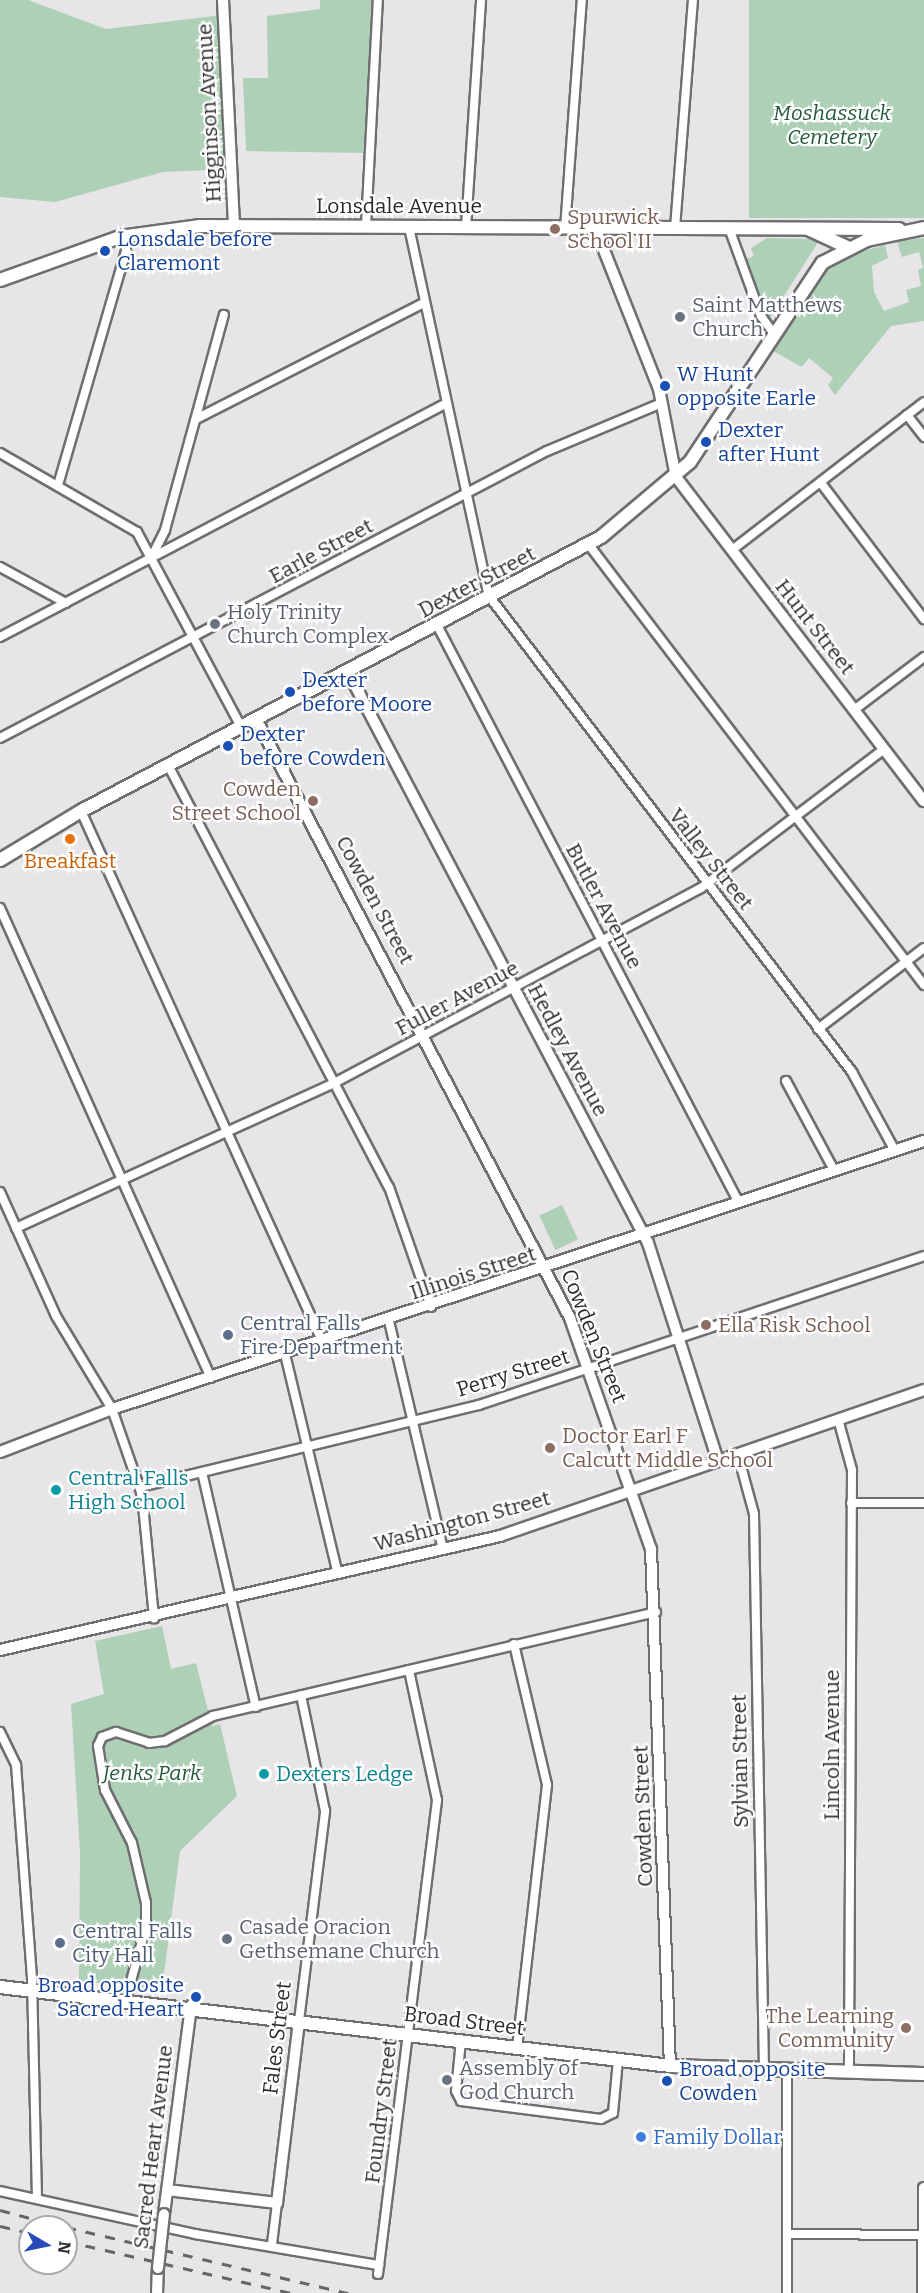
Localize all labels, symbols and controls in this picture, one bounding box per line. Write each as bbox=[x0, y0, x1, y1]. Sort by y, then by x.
street label: Higginson Avenue bbox=[192, 23, 226, 203]
park label: Moshassuck Cemetery bbox=[773, 100, 891, 150]
street label: Lonsdale Avenue bbox=[316, 193, 482, 219]
place label: Spurwick School II bbox=[567, 204, 659, 254]
marker: Spurwick School II bbox=[548, 222, 562, 236]
place label: Lonsdale before Claremont bbox=[117, 226, 272, 276]
marker: Lonsdale before Claremont bbox=[98, 244, 112, 258]
place label: Saint Matthews Church bbox=[692, 292, 842, 342]
marker: Saint Matthews Church bbox=[673, 310, 687, 324]
place label: W Hunt opposite Earle bbox=[677, 361, 816, 411]
marker: W Hunt opposite Earle bbox=[658, 379, 672, 393]
place label: Dexter after Hunt bbox=[718, 417, 820, 467]
marker: Dexter after Hunt bbox=[699, 435, 713, 449]
street label: Earle Street bbox=[265, 513, 377, 589]
street label: Dexter Street bbox=[414, 541, 540, 623]
street label: Hunt Street bbox=[770, 574, 860, 680]
place label: Holy Trinity Church Complex bbox=[227, 599, 389, 649]
marker: Holy Trinity Church Complex bbox=[208, 617, 222, 631]
place label: Dexter before Moore bbox=[302, 667, 432, 717]
marker: Dexter before Moore bbox=[283, 685, 297, 699]
place label: Dexter before Cowden bbox=[240, 721, 386, 771]
marker: Dexter before Cowden bbox=[221, 739, 235, 753]
place label: Cowden Street School bbox=[172, 776, 301, 826]
marker: Cowden Street School bbox=[306, 794, 320, 808]
street label: Valley Street bbox=[664, 803, 758, 915]
street label: Cowden Street bbox=[331, 831, 419, 969]
marker: Breakfast bbox=[63, 832, 77, 846]
street label: Butler Avenue bbox=[560, 839, 648, 973]
place label: Breakfast bbox=[24, 848, 116, 874]
street label: Fuller Avenue bbox=[391, 955, 523, 1041]
street label: Hedley Avenue bbox=[522, 979, 614, 1121]
street label: Illinois Street bbox=[407, 1241, 539, 1305]
street label: Cowden Street bbox=[556, 1266, 632, 1406]
place label: Central Falls Fire Department bbox=[240, 1310, 402, 1360]
place label: Ella Risk School bbox=[718, 1312, 870, 1338]
marker: Ella Risk School bbox=[699, 1318, 713, 1332]
marker: Central Falls Fire Department bbox=[221, 1328, 235, 1342]
street label: Perry Street bbox=[453, 1344, 573, 1402]
place label: Doctor Earl F Calcutt Middle School bbox=[562, 1423, 773, 1473]
marker: Doctor Earl F Calcutt Middle School bbox=[543, 1441, 557, 1455]
place label: Central Falls High School bbox=[68, 1465, 189, 1515]
marker: Central Falls High School bbox=[49, 1483, 63, 1497]
street label: Washington Street bbox=[371, 1485, 553, 1557]
street label: Lincoln Avenue bbox=[819, 1670, 845, 1820]
street label: Sylvian Street bbox=[726, 1694, 754, 1828]
street label: Cowden Street bbox=[628, 1745, 658, 1887]
park label: Jenks Park bbox=[103, 1760, 201, 1786]
place label: Dexters Ledge bbox=[276, 1761, 413, 1787]
marker: Dexters Ledge bbox=[257, 1767, 271, 1781]
place label: Casade Oracion Gethsemane Church bbox=[239, 1914, 440, 1964]
place label: Central Falls City Hall bbox=[72, 1918, 193, 1968]
marker: Casade Oracion Gethsemane Church bbox=[220, 1932, 234, 1946]
marker: Central Falls City Hall bbox=[53, 1936, 67, 1950]
place label: Broad opposite Sacred Heart bbox=[38, 1972, 184, 2022]
street label: Fales Street bbox=[258, 1980, 296, 2096]
marker: Broad opposite Sacred Heart bbox=[189, 1990, 203, 2004]
street label: Broad Street bbox=[402, 2001, 526, 2041]
place label: The Learning Community bbox=[765, 2003, 894, 2053]
marker: The Learning Community bbox=[899, 2021, 913, 2035]
street label: Foundry Street bbox=[360, 2037, 402, 2185]
street label: Sacred Heart Avenue bbox=[128, 2044, 178, 2250]
place label: Assembly of God Church bbox=[459, 2055, 578, 2105]
place label: Broad opposite Cowden bbox=[679, 2056, 825, 2106]
marker: Assembly of God Church bbox=[440, 2073, 454, 2087]
marker: Broad opposite Cowden bbox=[660, 2074, 674, 2088]
place label: Family Dollar bbox=[653, 2124, 783, 2150]
marker: Family Dollar bbox=[634, 2130, 648, 2144]
north arrow bbox=[18, 2215, 78, 2275]
text: N bbox=[54, 2240, 75, 2255]

